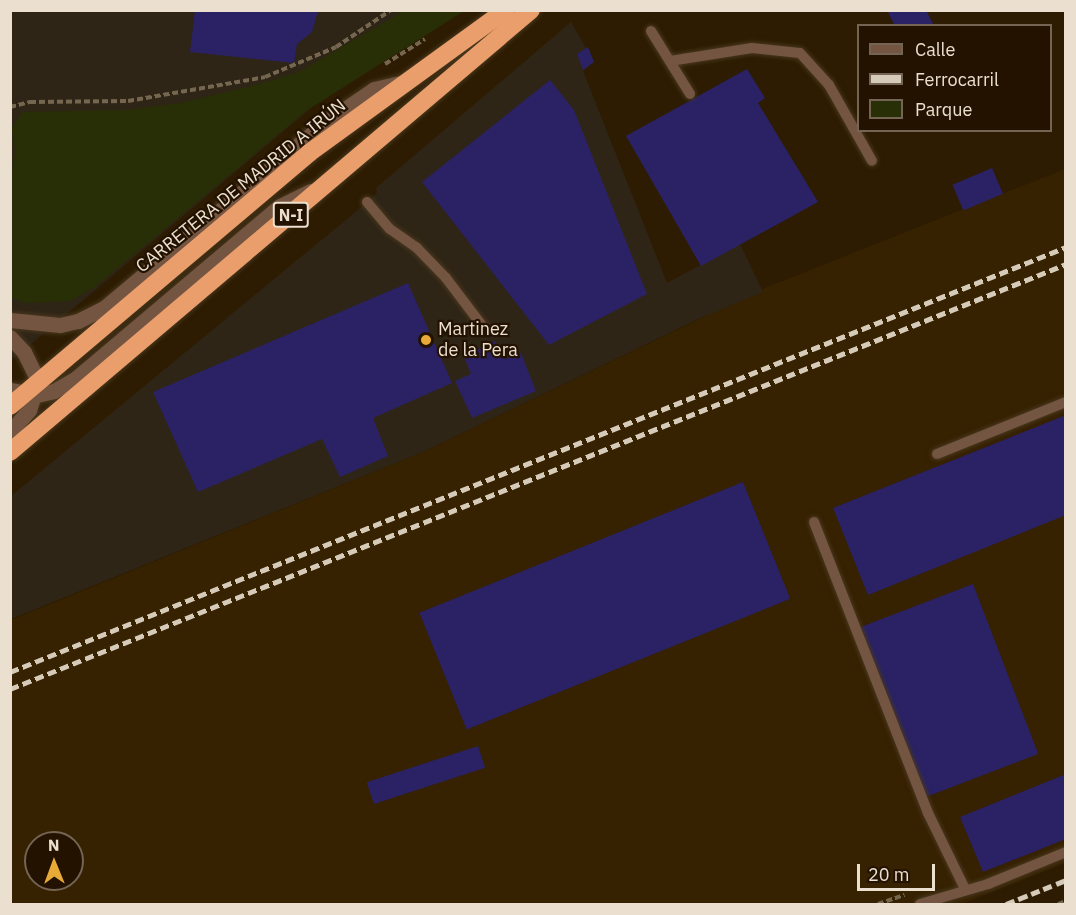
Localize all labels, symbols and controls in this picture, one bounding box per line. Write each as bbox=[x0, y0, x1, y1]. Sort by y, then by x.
legend bbox=[857, 24, 1052, 132]
text: Calle bbox=[915, 38, 955, 61]
text: Ferrocarril bbox=[915, 68, 999, 91]
street label: CARRETERA DE MADRID A IRÚN bbox=[132, 95, 350, 277]
text: Parque bbox=[915, 98, 972, 121]
road number: N-I bbox=[272, 202, 310, 228]
place label: Martinez de la Pera bbox=[438, 319, 518, 362]
marker: Martinez de la Pera bbox=[419, 333, 433, 347]
north arrow bbox=[24, 831, 84, 891]
text: N bbox=[48, 835, 60, 855]
scale bar bbox=[860, 852, 938, 890]
text: 20 m bbox=[868, 863, 910, 886]

